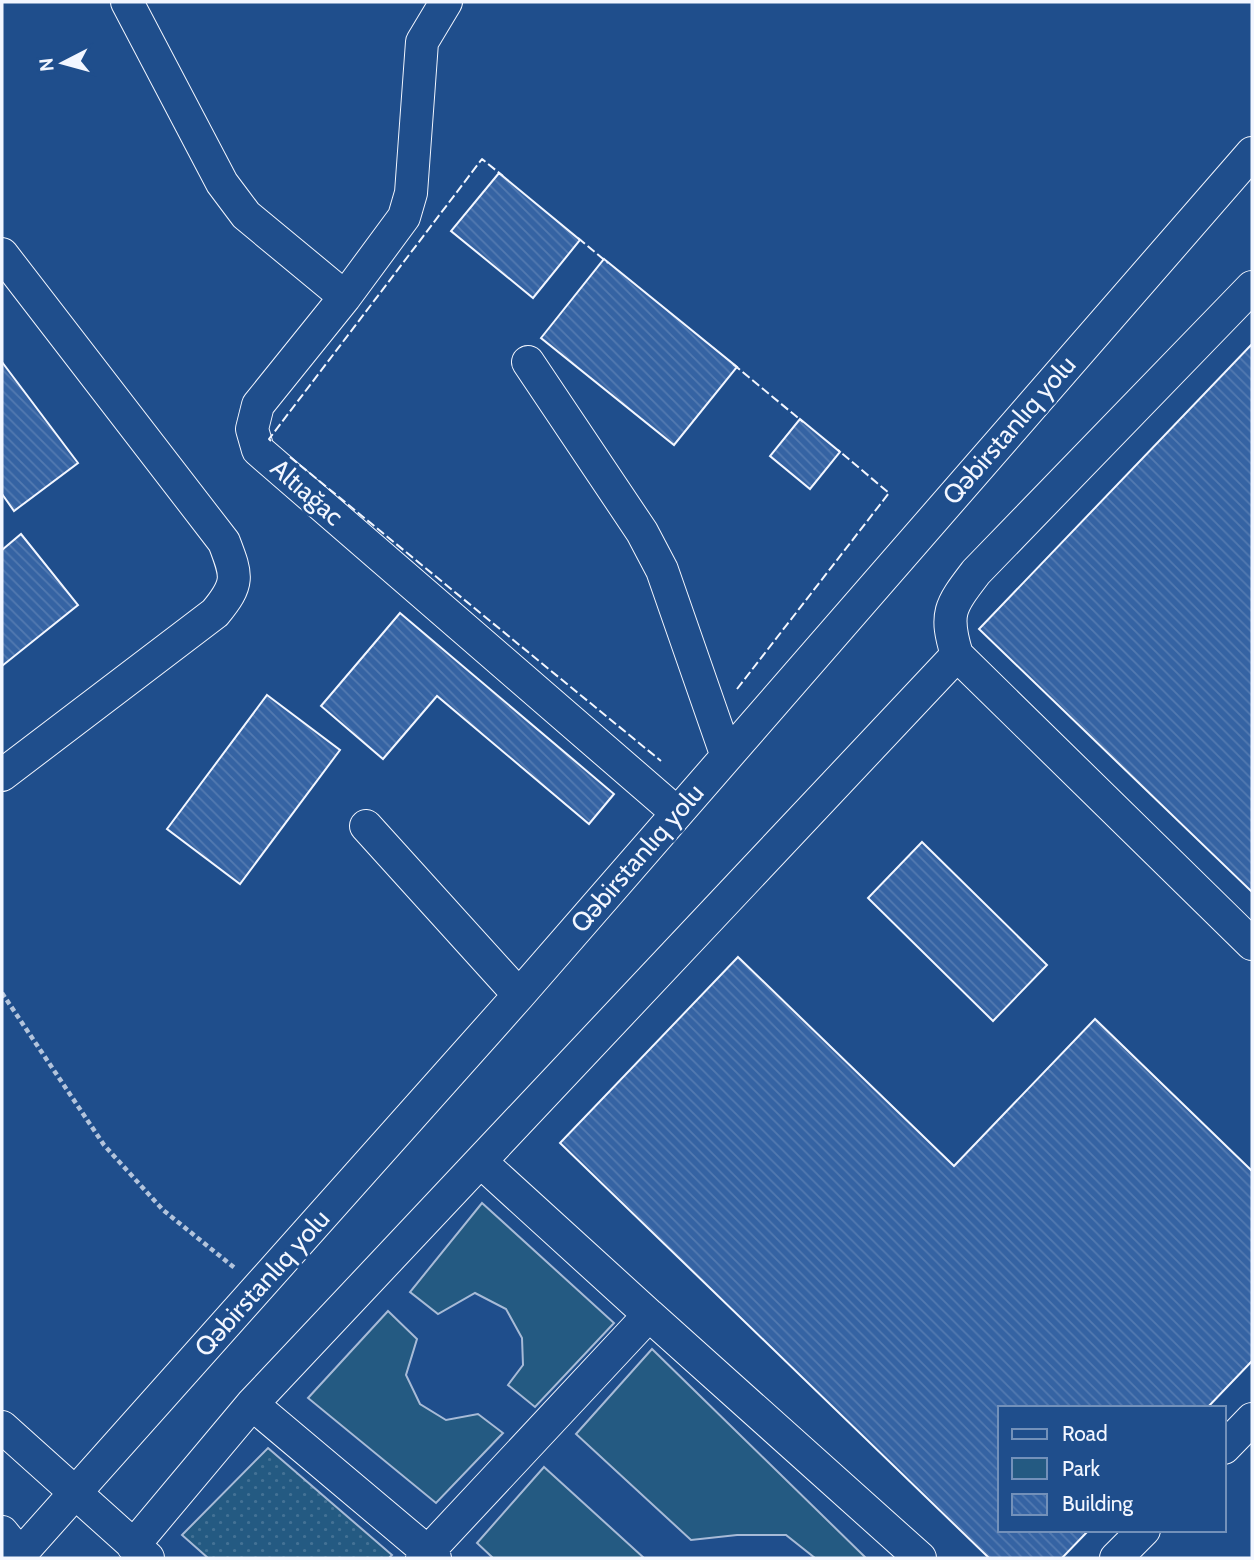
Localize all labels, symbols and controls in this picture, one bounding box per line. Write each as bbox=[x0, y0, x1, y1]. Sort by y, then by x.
north arrow bbox=[28, 28, 98, 98]
text: N bbox=[34, 57, 59, 73]
street label: Qəbirstanlıq yolu bbox=[936, 349, 1082, 511]
street label: Altıağac bbox=[264, 452, 350, 532]
street label: Qəbirstanlıq yolu bbox=[564, 777, 710, 939]
street label: Qəbirstanlıq yolu bbox=[188, 1203, 336, 1363]
legend bbox=[998, 1406, 1226, 1532]
text: Road bbox=[1062, 1421, 1108, 1446]
text: Park bbox=[1062, 1456, 1100, 1481]
text: Building bbox=[1062, 1491, 1134, 1516]

